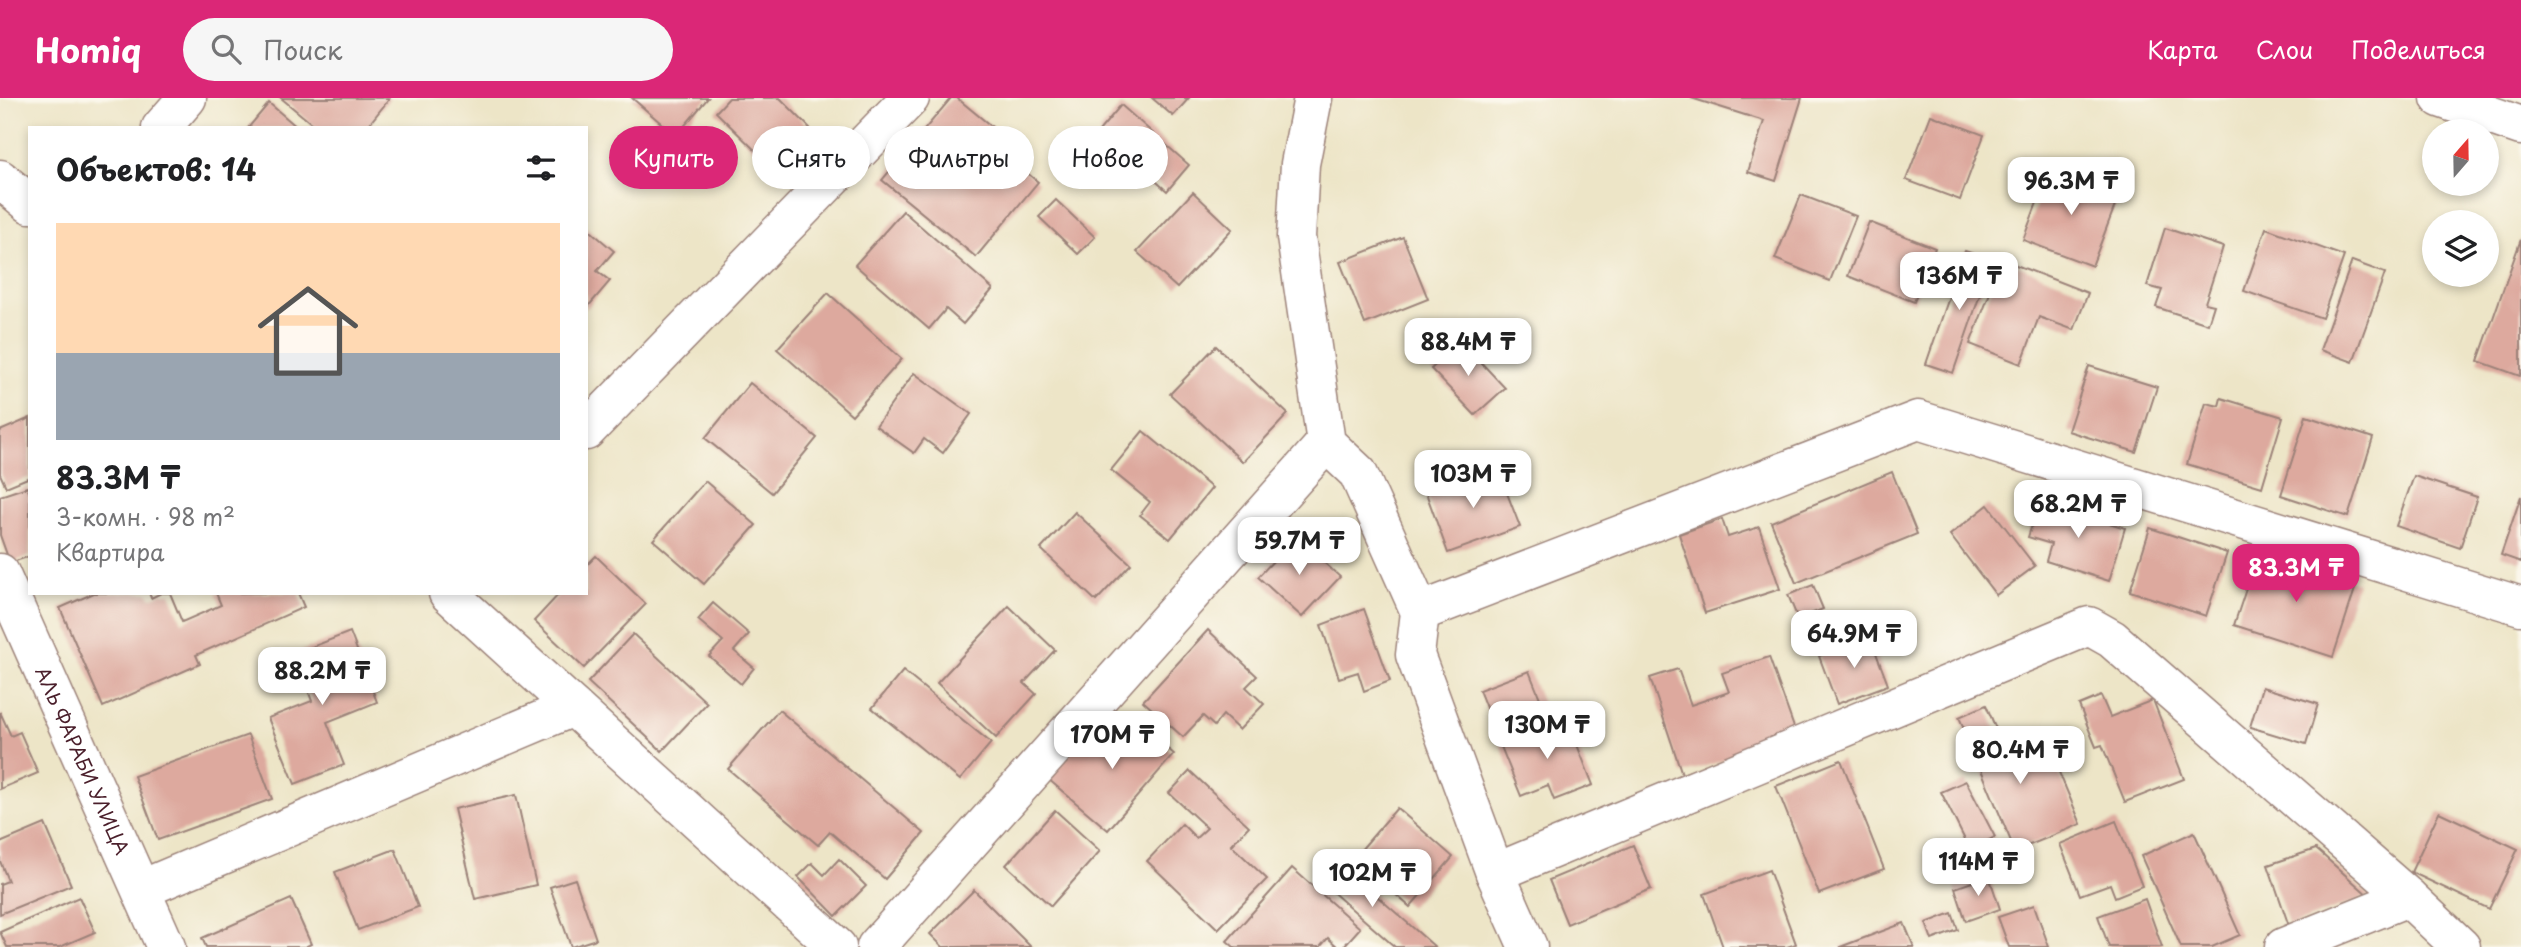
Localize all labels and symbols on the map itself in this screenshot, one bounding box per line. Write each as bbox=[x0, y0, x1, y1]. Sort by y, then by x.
north arrow bbox=[2422, 119, 2499, 196]
pin: 96.3M ₸ bbox=[2006, 158, 2136, 217]
pin: 136M ₸ bbox=[1902, 252, 2016, 312]
pin: 88.4M ₸ bbox=[1403, 318, 1533, 378]
pin: 103M ₸ bbox=[1416, 450, 1530, 510]
pin: 68.2M ₸ bbox=[2013, 480, 2143, 540]
pin: 59.7M ₸ bbox=[1234, 518, 1364, 577]
pin: 83.3M ₸ bbox=[2231, 545, 2361, 604]
pin: 64.9M ₸ bbox=[1789, 610, 1919, 670]
pin: 88.2M ₸ bbox=[257, 648, 387, 707]
street label: АЛЬ ФАРАБИ УЛИЦА bbox=[29, 662, 137, 859]
pin: 130M ₸ bbox=[1490, 702, 1604, 761]
pin: 170M ₸ bbox=[1055, 712, 1169, 771]
pin: 80.4M ₸ bbox=[1955, 726, 2085, 786]
pin: 114M ₸ bbox=[1921, 838, 2035, 898]
pin: 102M ₸ bbox=[1315, 850, 1429, 909]

